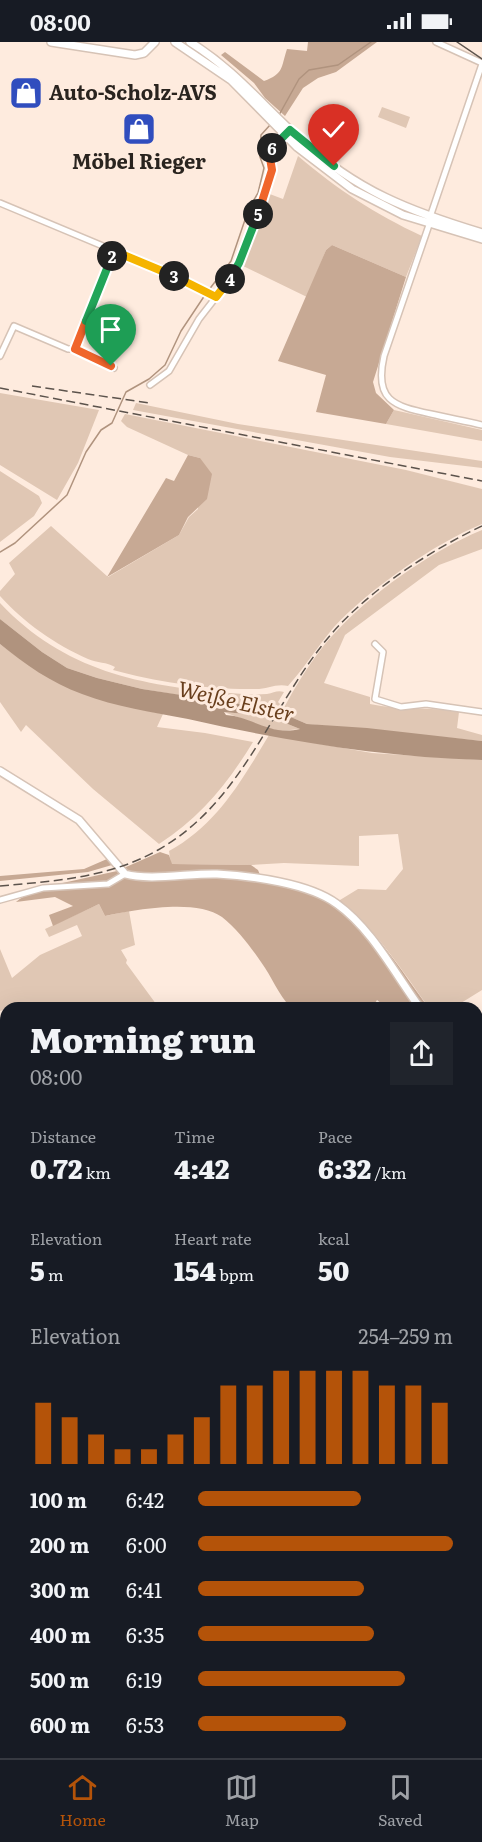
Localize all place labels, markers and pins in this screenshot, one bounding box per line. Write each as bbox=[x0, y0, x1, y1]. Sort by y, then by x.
shop icon: Auto-Scholz-AVS bbox=[8, 75, 44, 111]
place label: Auto-Scholz-AVS bbox=[49, 76, 217, 106]
pin bbox=[308, 104, 359, 166]
shop icon: Möbel Rieger bbox=[121, 111, 157, 147]
pin: 6 bbox=[257, 133, 287, 163]
place label: Möbel Rieger bbox=[72, 145, 206, 175]
pin: 5 bbox=[243, 199, 273, 229]
pin: 2 bbox=[97, 241, 127, 271]
pin: 3 bbox=[159, 261, 189, 291]
pin: 4 bbox=[215, 264, 245, 294]
pin bbox=[85, 304, 136, 366]

